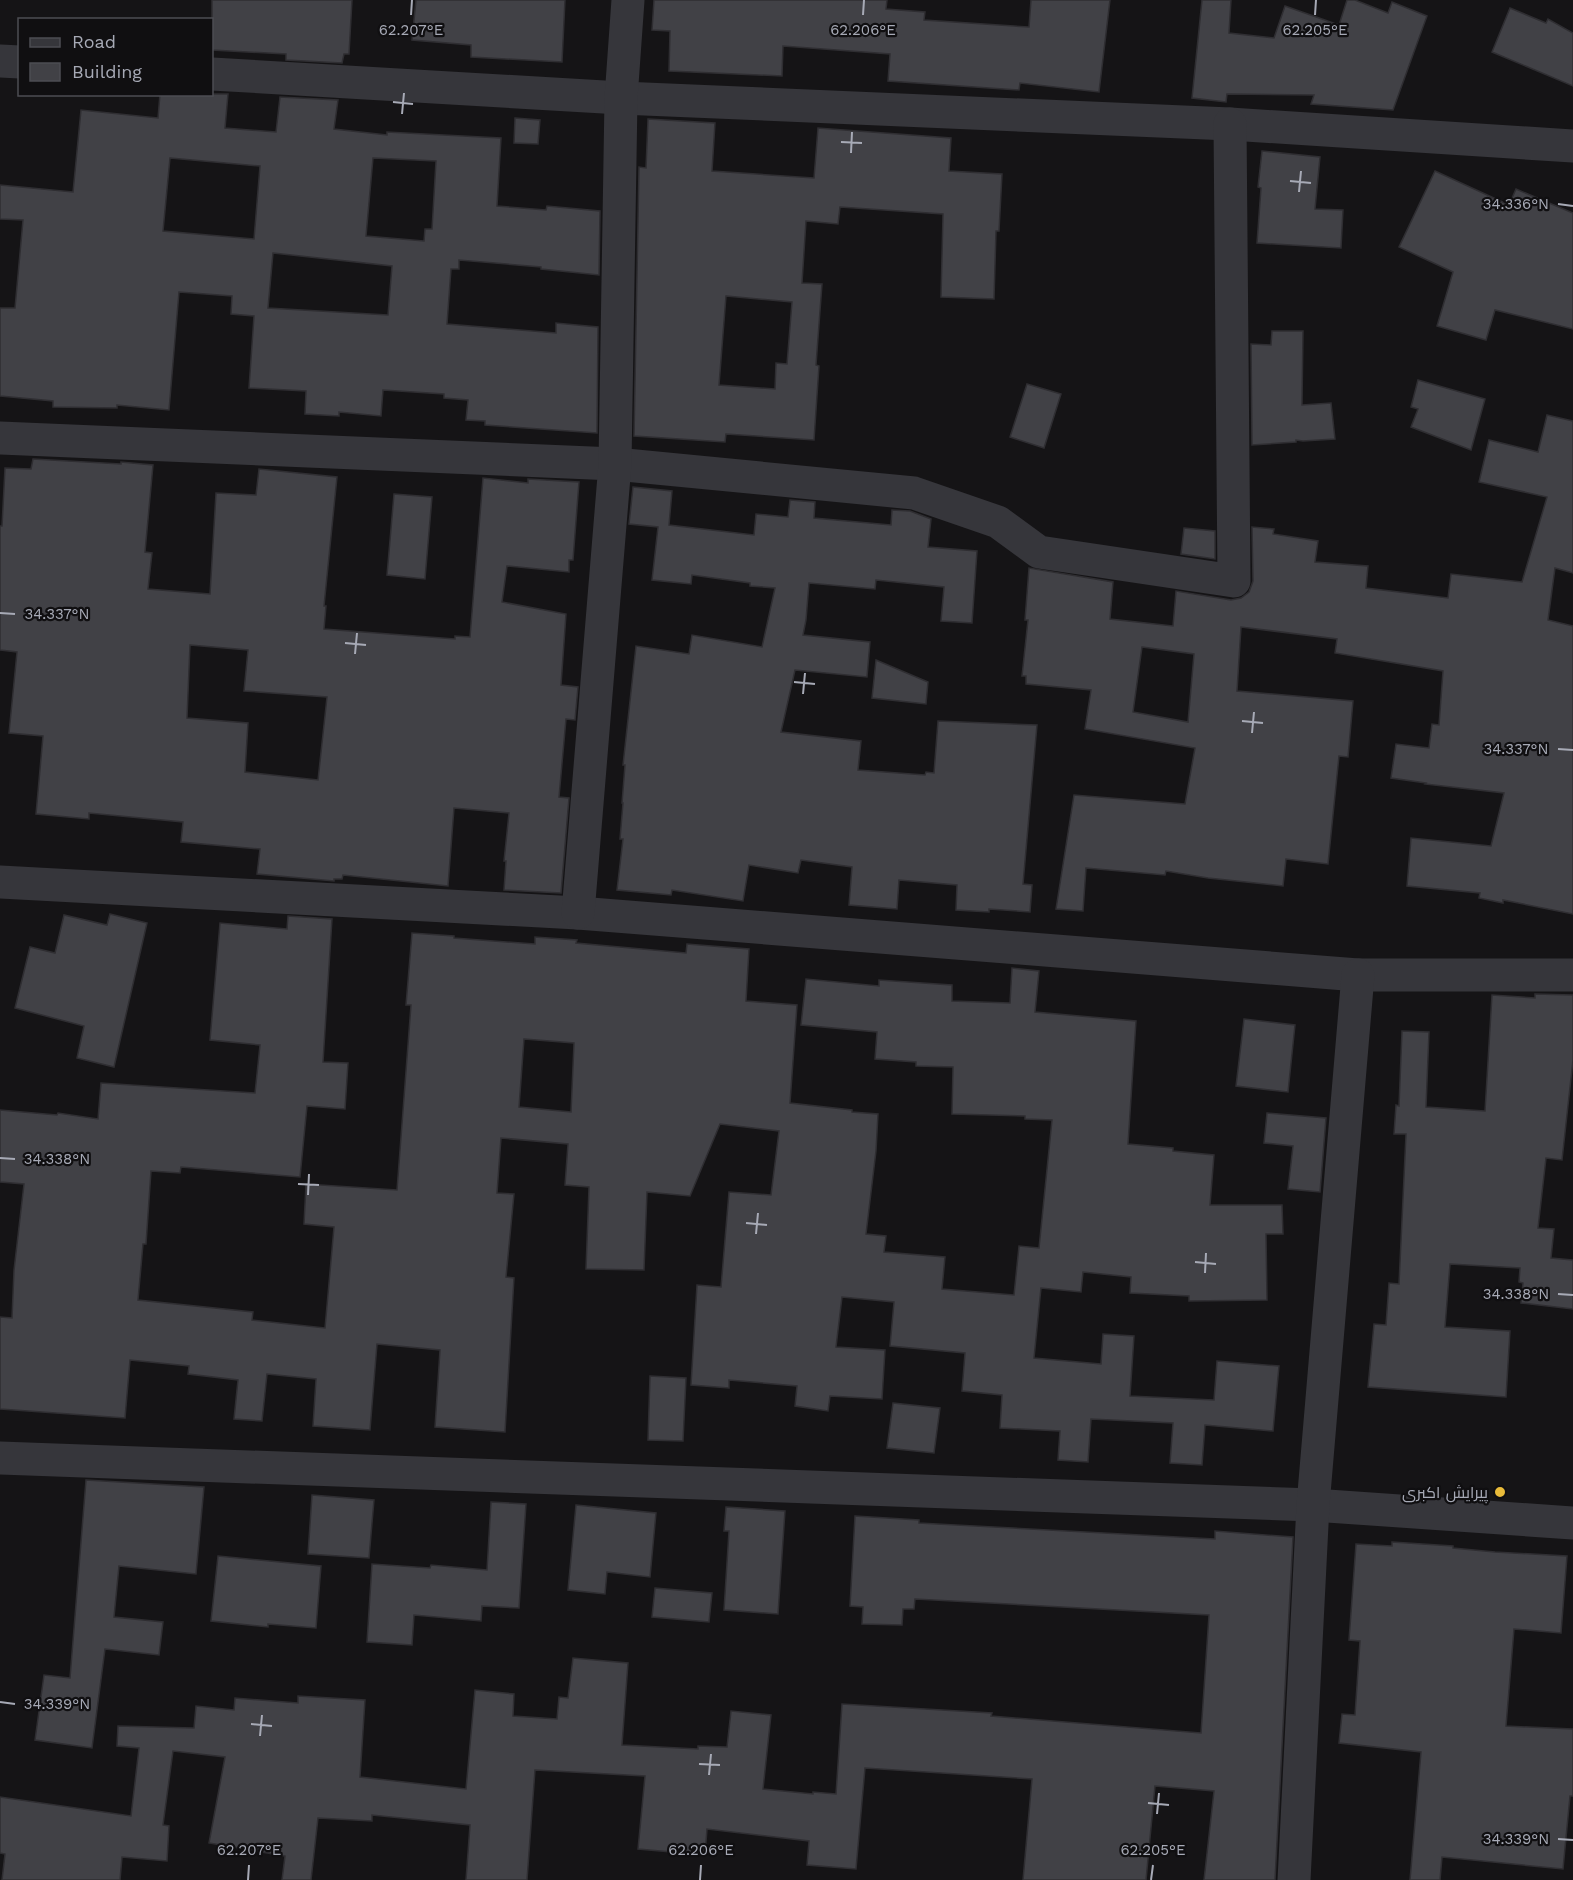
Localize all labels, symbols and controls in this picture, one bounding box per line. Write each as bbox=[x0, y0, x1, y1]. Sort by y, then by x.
legend bbox=[18, 18, 213, 96]
text: 62.207°E bbox=[379, 21, 443, 39]
text: 62.206°E bbox=[830, 21, 896, 39]
text: 62.205°E bbox=[1282, 21, 1348, 39]
text: Road bbox=[72, 31, 116, 52]
text: Building bbox=[72, 61, 142, 82]
text: 34.336°N bbox=[1483, 195, 1549, 213]
text: 34.337°N bbox=[25, 605, 89, 623]
text: 34.337°N bbox=[1484, 740, 1548, 758]
text: 34.338°N bbox=[24, 1150, 90, 1168]
text: 34.338°N bbox=[1483, 1285, 1549, 1303]
place label: پیرایش اکبری bbox=[1402, 1483, 1489, 1504]
marker: پیرایش اکبری bbox=[1493, 1485, 1507, 1499]
text: 34.339°N bbox=[24, 1695, 90, 1713]
text: 34.339°N bbox=[1483, 1830, 1549, 1848]
text: 62.207°E bbox=[217, 1841, 281, 1859]
text: 62.206°E bbox=[668, 1841, 734, 1859]
text: 62.205°E bbox=[1120, 1841, 1186, 1859]

